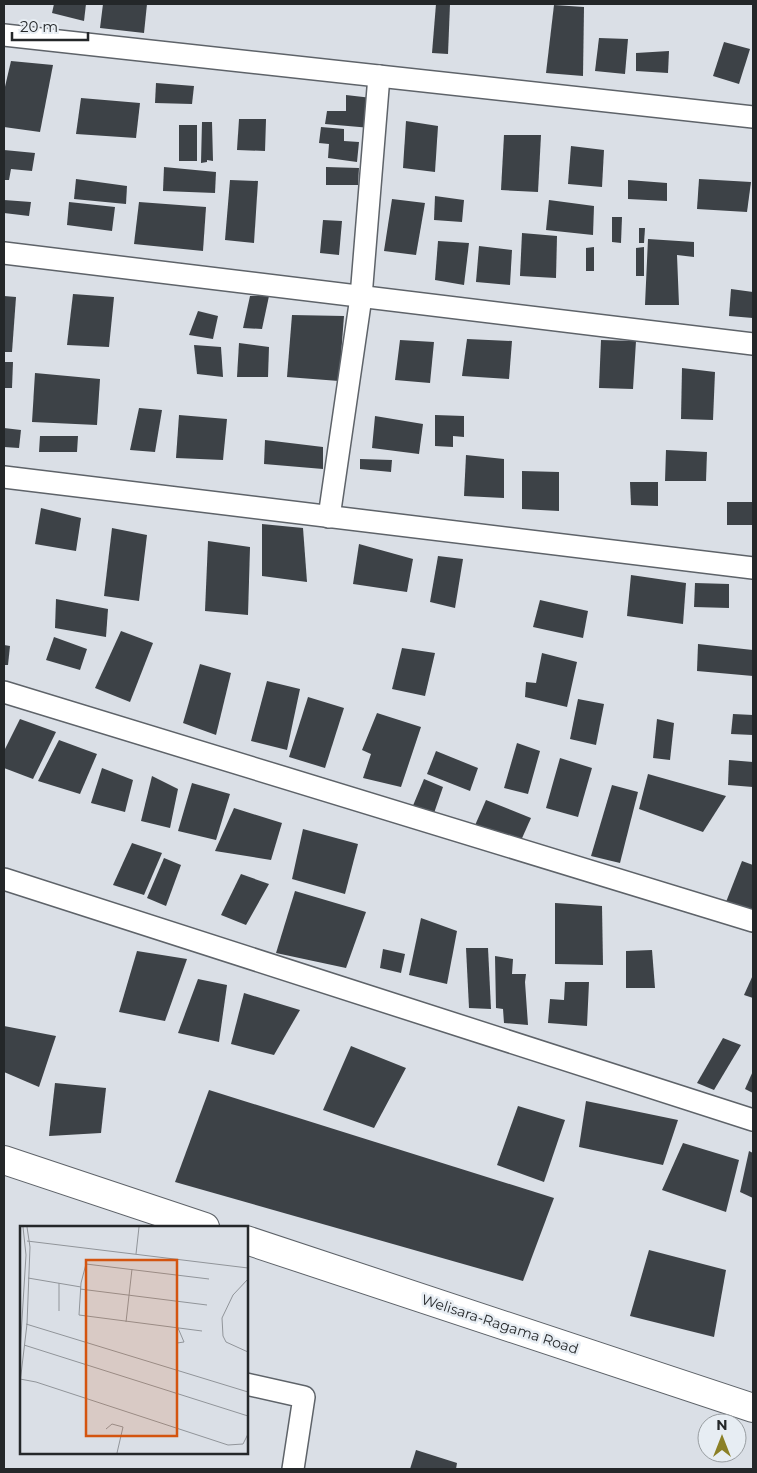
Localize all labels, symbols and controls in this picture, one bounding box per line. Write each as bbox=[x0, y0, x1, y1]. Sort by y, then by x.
scale bar bbox=[12, 10, 89, 42]
text: 20 m bbox=[20, 17, 58, 36]
inset map bbox=[20, 1226, 248, 1453]
street label: Welisara-Ragama Road bbox=[419, 1290, 581, 1358]
north arrow bbox=[697, 1413, 747, 1463]
text: N bbox=[716, 1416, 728, 1434]

